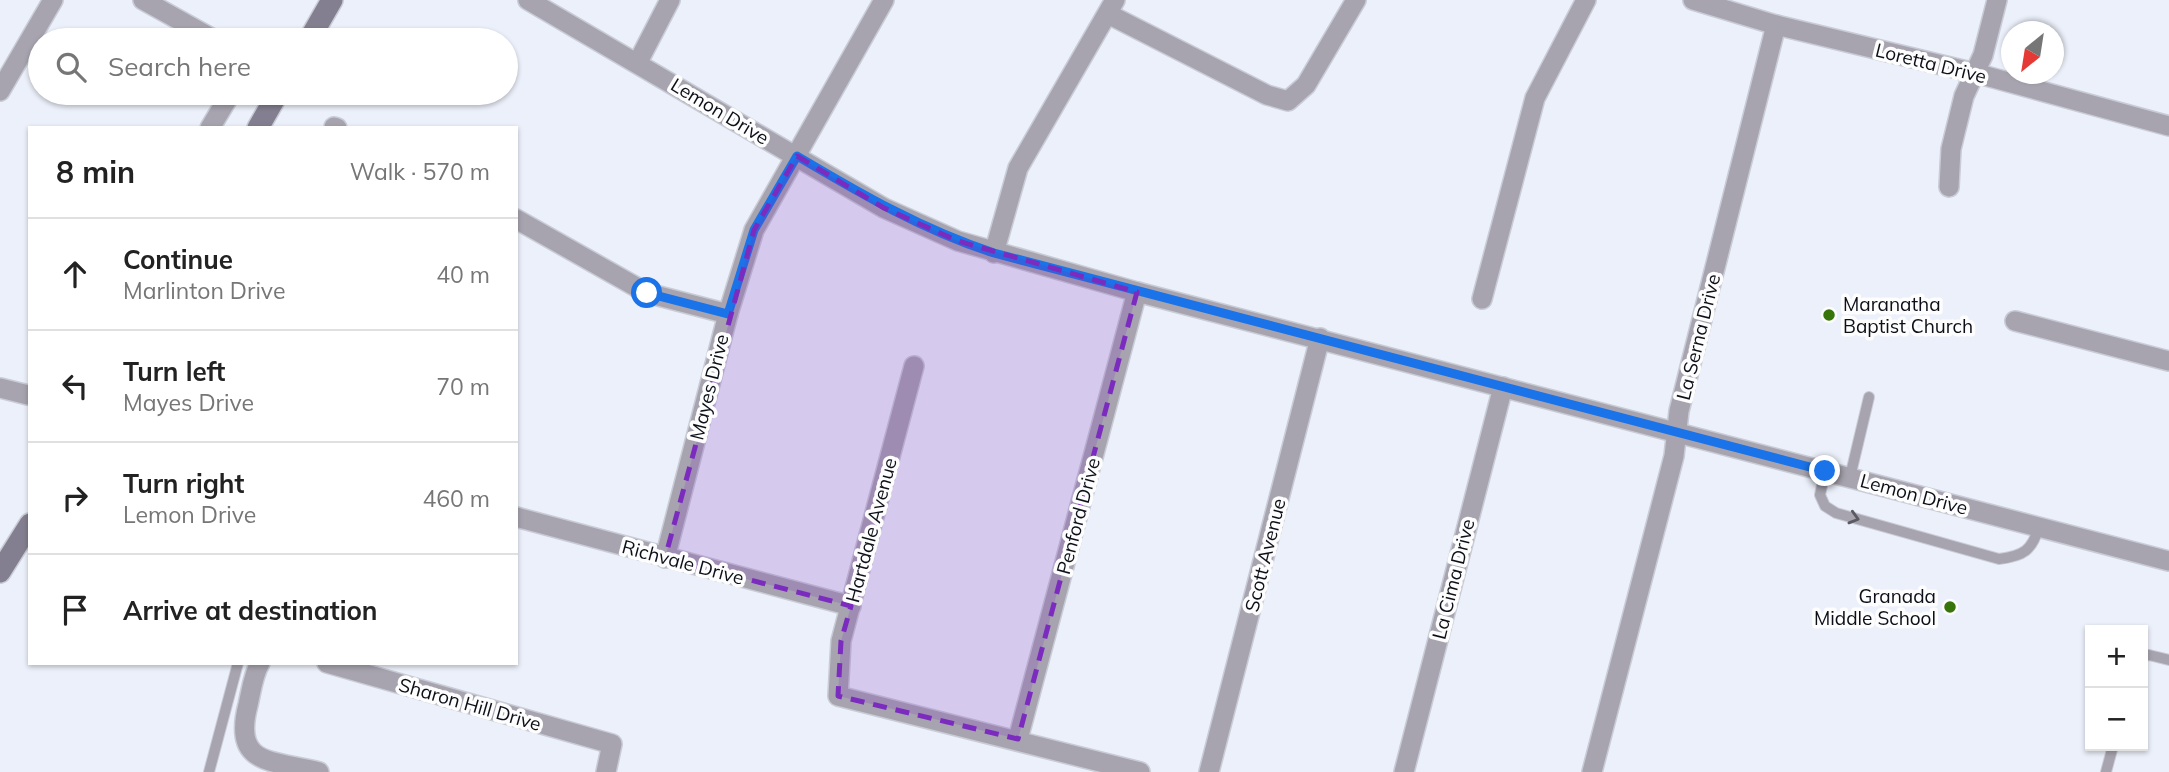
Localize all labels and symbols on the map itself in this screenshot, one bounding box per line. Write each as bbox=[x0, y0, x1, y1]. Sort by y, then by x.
north arrow bbox=[2001, 21, 2064, 84]
street label: Loretta Drive bbox=[1873, 38, 1989, 88]
street label: Lemon Drive bbox=[667, 72, 773, 150]
street label: La Serna Drive bbox=[1671, 271, 1725, 403]
route start bbox=[631, 277, 662, 308]
place label: Maranatha Baptist Church bbox=[1843, 292, 1973, 338]
marker: Maranatha Baptist Church bbox=[1821, 307, 1837, 323]
street label: Mayes Drive bbox=[684, 332, 734, 442]
street label: Hartdale Avenue bbox=[840, 455, 902, 605]
street label: Penford Drive bbox=[1051, 455, 1105, 577]
route end bbox=[1809, 455, 1840, 486]
street label: Lemon Drive bbox=[1858, 468, 1970, 520]
street label: Scott Avenue bbox=[1239, 496, 1291, 614]
one-way arrow bbox=[1848, 510, 1860, 524]
street label: La Cima Drive bbox=[1426, 516, 1480, 642]
street label: Richvale Drive bbox=[619, 534, 747, 590]
place label: Granada Middle School bbox=[1814, 584, 1936, 630]
marker: Granada Middle School bbox=[1942, 599, 1958, 615]
street label: Sharon Hill Drive bbox=[396, 672, 544, 736]

